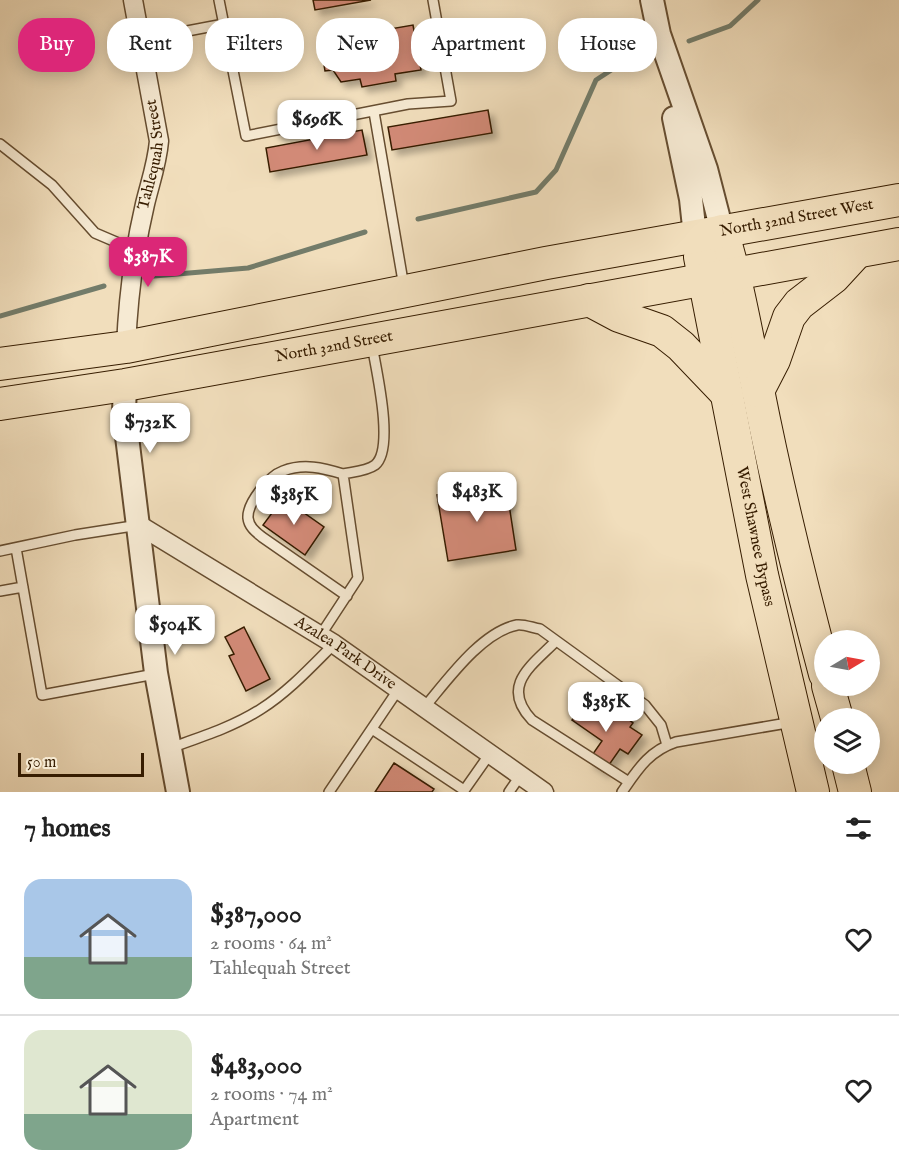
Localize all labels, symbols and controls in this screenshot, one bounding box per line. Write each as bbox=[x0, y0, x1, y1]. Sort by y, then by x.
chip: Buy bbox=[18, 18, 95, 72]
chip: Rent bbox=[107, 18, 193, 72]
chip: Filters bbox=[205, 18, 304, 72]
chip: New bbox=[316, 18, 399, 72]
chip: Apartment bbox=[411, 18, 546, 72]
chip: House bbox=[558, 18, 657, 72]
street label: Tahlequah Street bbox=[134, 97, 169, 212]
pin: $696K bbox=[275, 100, 359, 151]
text: $696K bbox=[291, 107, 343, 132]
street label: North 32nd Street West bbox=[718, 195, 875, 242]
pin: $387K bbox=[106, 237, 190, 288]
text: $387K bbox=[123, 244, 173, 269]
street label: North 32nd Street bbox=[274, 326, 395, 367]
pin: $732K bbox=[108, 403, 192, 454]
text: $732K bbox=[124, 410, 176, 435]
street label: West Shawnee Bypass bbox=[731, 465, 779, 609]
pin: $483K bbox=[435, 472, 519, 523]
pin: $385K bbox=[252, 475, 336, 526]
text: $483K bbox=[452, 479, 502, 504]
text: $385K bbox=[270, 482, 318, 507]
pin: $504K bbox=[133, 605, 217, 656]
text: $504K bbox=[149, 612, 201, 637]
street label: Azalea Park Drive bbox=[290, 612, 400, 695]
north arrow bbox=[814, 630, 880, 696]
map controls bbox=[814, 630, 880, 774]
pin: $385K bbox=[564, 682, 648, 733]
text: $385K bbox=[582, 689, 630, 714]
button: layers bbox=[814, 708, 880, 774]
scale bar bbox=[18, 750, 144, 778]
text: 50 m bbox=[27, 753, 56, 773]
text: 7 homes bbox=[24, 812, 111, 845]
icon: filters bbox=[842, 812, 875, 845]
text: $387,000 bbox=[210, 898, 302, 931]
icon: home bbox=[72, 903, 144, 975]
icon: heart bbox=[842, 923, 875, 956]
text: 2 rooms · 64 m² bbox=[210, 931, 332, 956]
text: Tahlequah Street bbox=[210, 956, 351, 981]
text: $483,000 bbox=[210, 1049, 302, 1082]
icon: home bbox=[72, 1054, 144, 1126]
icon: heart bbox=[842, 1074, 875, 1107]
text: 2 rooms · 74 m² bbox=[210, 1082, 333, 1107]
text: Apartment bbox=[210, 1107, 299, 1132]

